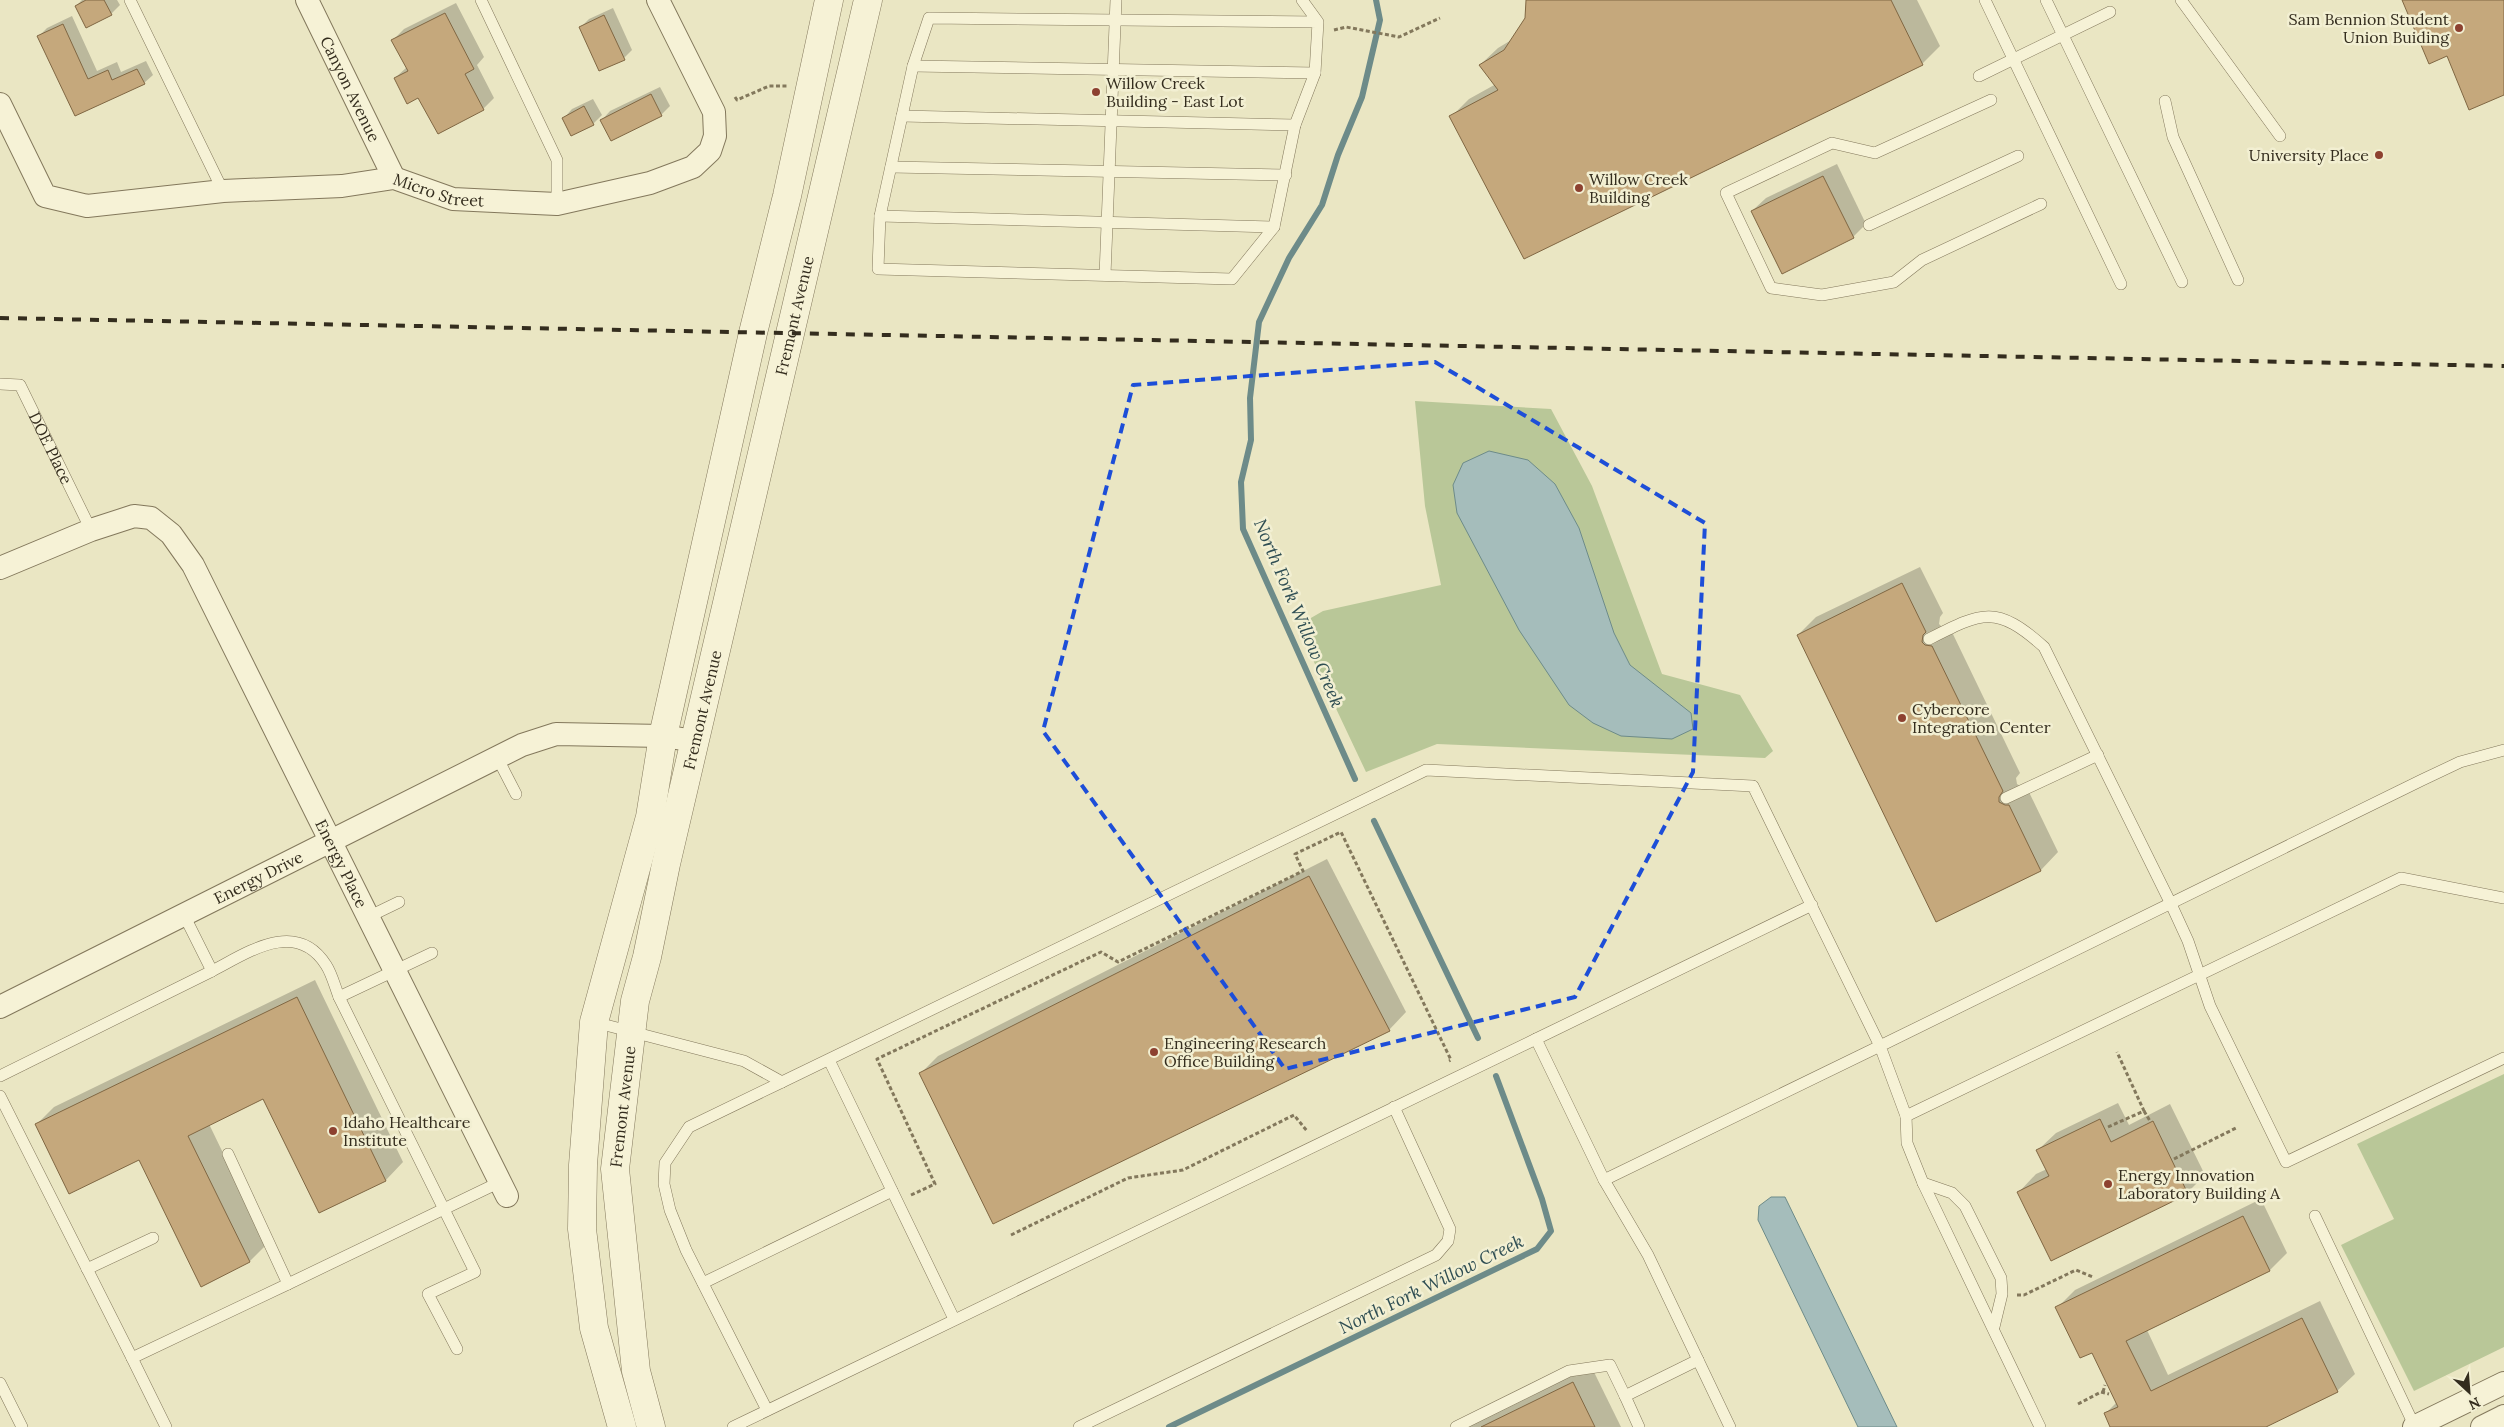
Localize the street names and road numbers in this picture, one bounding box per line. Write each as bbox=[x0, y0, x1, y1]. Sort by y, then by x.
street label: Canyon Avenue bbox=[316, 33, 385, 145]
street label: Micro Street bbox=[391, 169, 485, 211]
street label: Fremont Avenue bbox=[771, 253, 818, 377]
street label: DOE Place bbox=[25, 408, 77, 488]
street label: Fremont Avenue bbox=[678, 648, 726, 772]
street label: Energy Place bbox=[311, 816, 372, 911]
street label: Energy Drive bbox=[210, 846, 306, 908]
street label: Fremont Avenue bbox=[605, 1044, 640, 1168]

